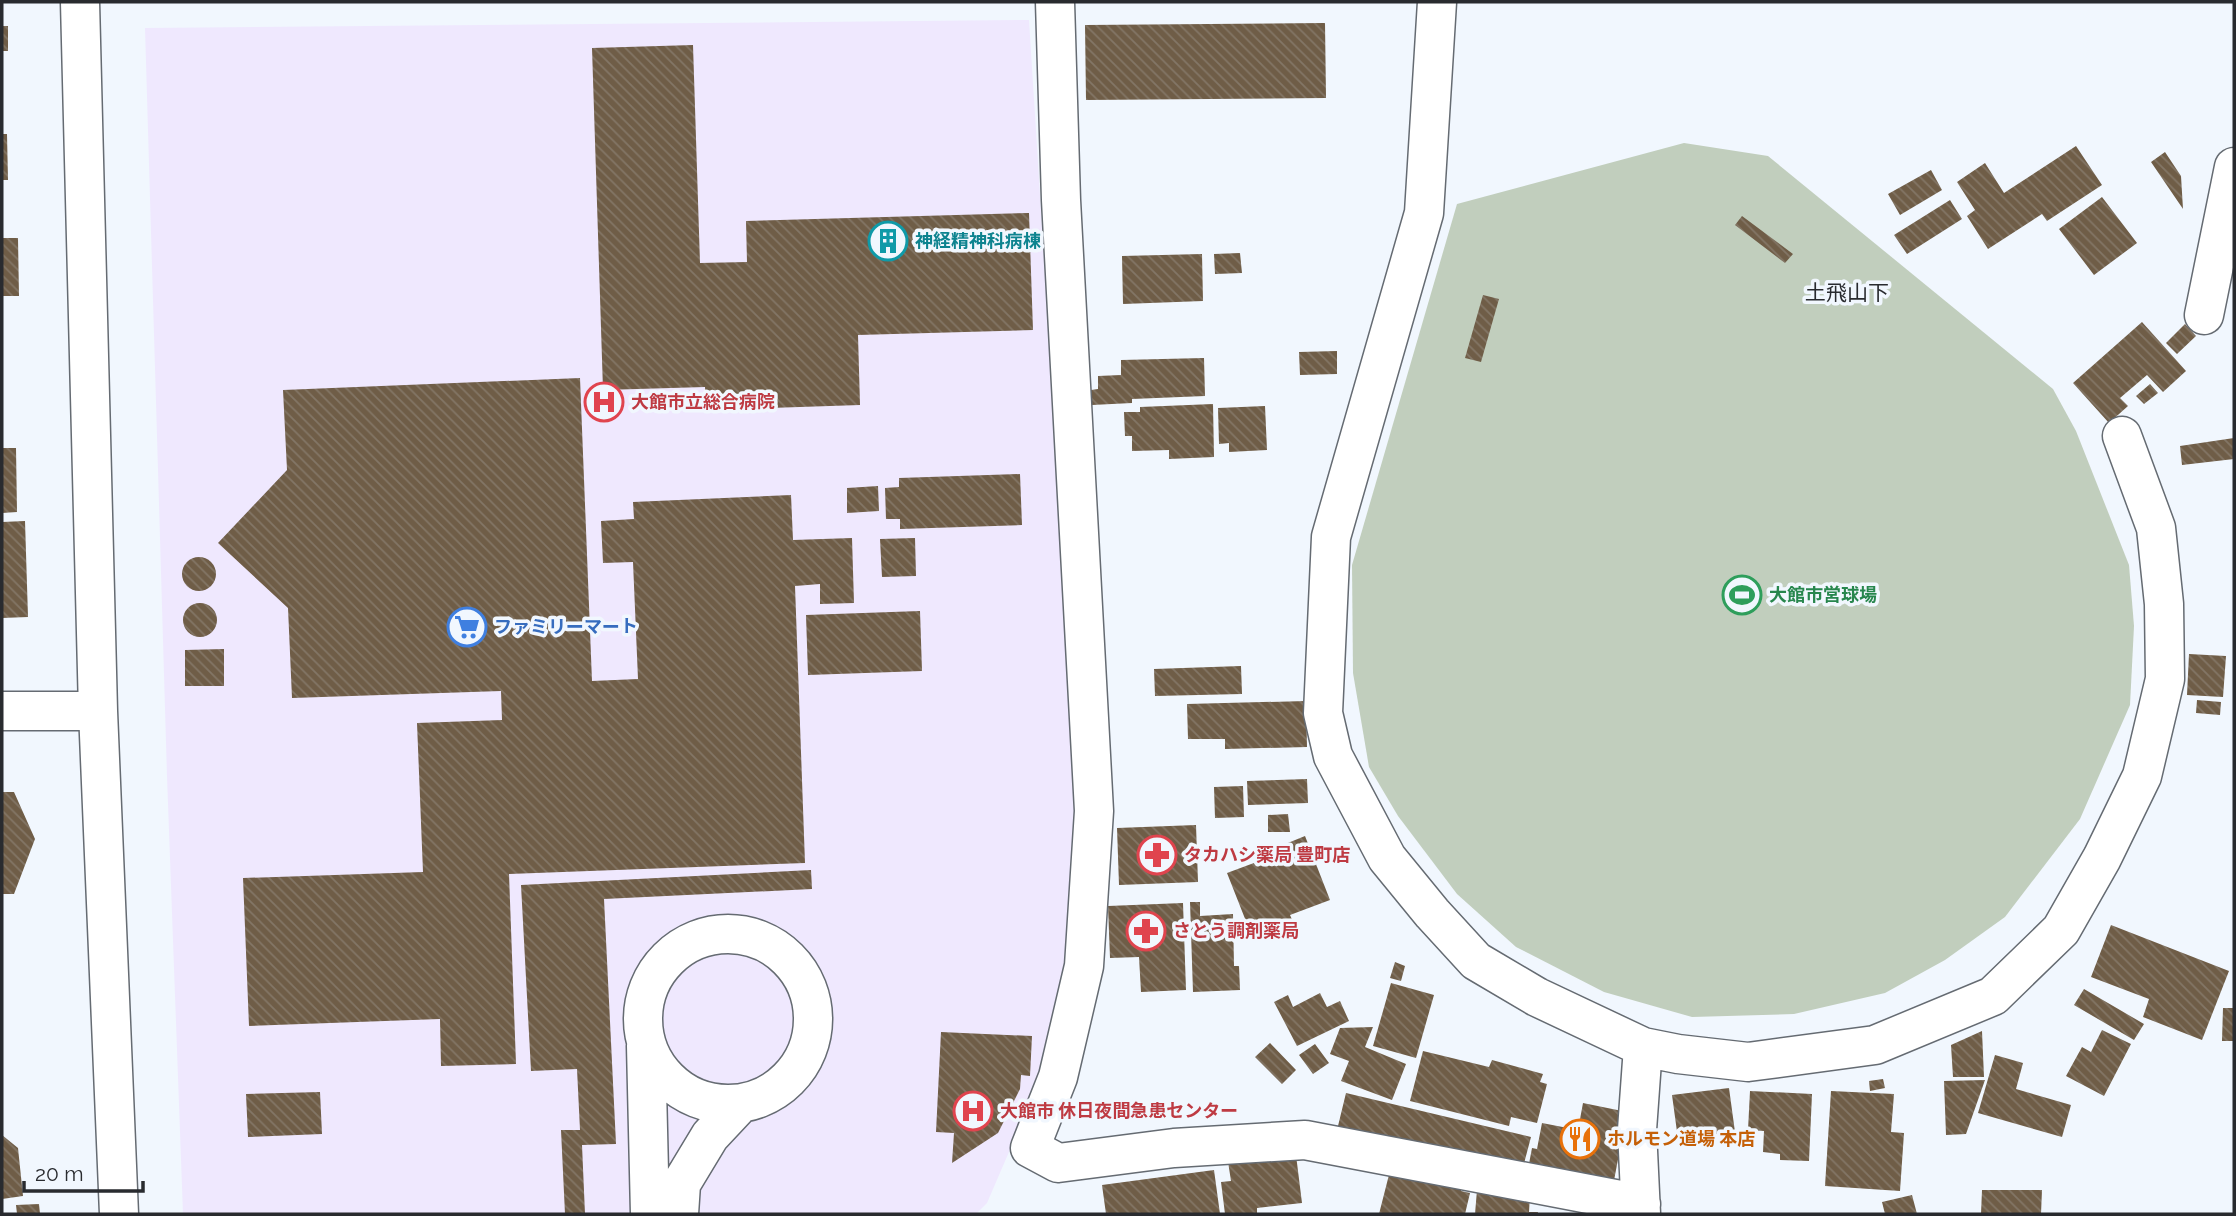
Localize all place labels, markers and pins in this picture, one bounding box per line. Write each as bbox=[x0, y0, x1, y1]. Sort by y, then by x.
building icon: 神経精神科病棟 bbox=[867, 220, 909, 262]
place label: 神経精神科病棟 bbox=[915, 230, 1041, 251]
hospital icon: 大館市立総合病院 bbox=[583, 381, 625, 423]
place label: 大館市立総合病院 bbox=[631, 391, 775, 412]
sports icon: 大館市営球場 bbox=[1721, 574, 1763, 616]
place label: 大館市営球場 bbox=[1769, 584, 1877, 605]
supermarket icon: ファミリーマート bbox=[446, 606, 488, 648]
place label: ファミリーマート bbox=[494, 616, 638, 637]
pharmacy icon: タカハシ薬局 豊町店 bbox=[1136, 834, 1178, 876]
place label: タカハシ薬局 豊町店 bbox=[1184, 844, 1350, 865]
pharmacy icon: さとう調剤薬局 bbox=[1125, 910, 1167, 952]
place label: さとう調剤薬局 bbox=[1173, 920, 1299, 941]
hospital icon: 大館市 休日夜間急患センター bbox=[952, 1090, 994, 1132]
place label: 大館市 休日夜間急患センター bbox=[1000, 1100, 1238, 1121]
restaurant icon: ホルモン道場 本店 bbox=[1559, 1118, 1601, 1160]
place label: ホルモン道場 本店 bbox=[1607, 1128, 1755, 1149]

